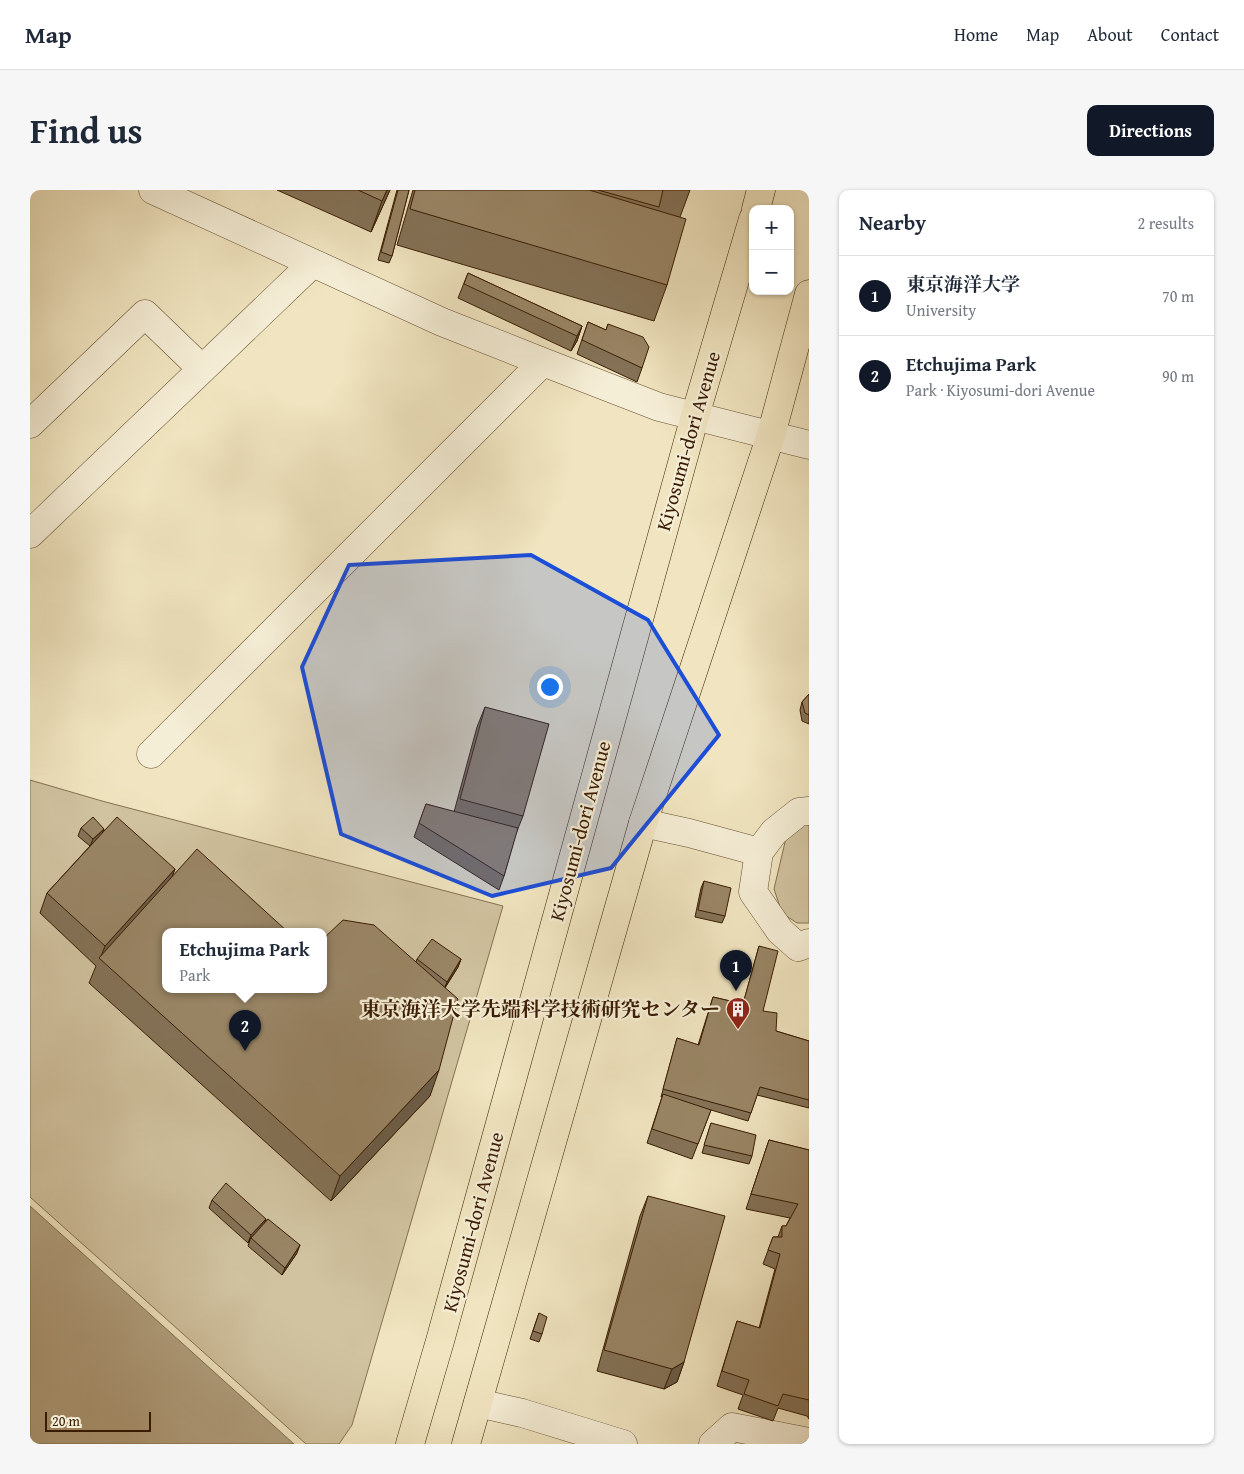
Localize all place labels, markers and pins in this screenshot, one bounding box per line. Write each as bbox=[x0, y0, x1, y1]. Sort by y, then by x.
pin: 1 bbox=[720, 950, 752, 991]
place label: 東京海洋大学先端科学技術研究センター bbox=[361, 994, 720, 1023]
building icon: 東京海洋大学先端科学技術研究センター bbox=[725, 996, 751, 1030]
pin: 2 bbox=[229, 1010, 261, 1051]

